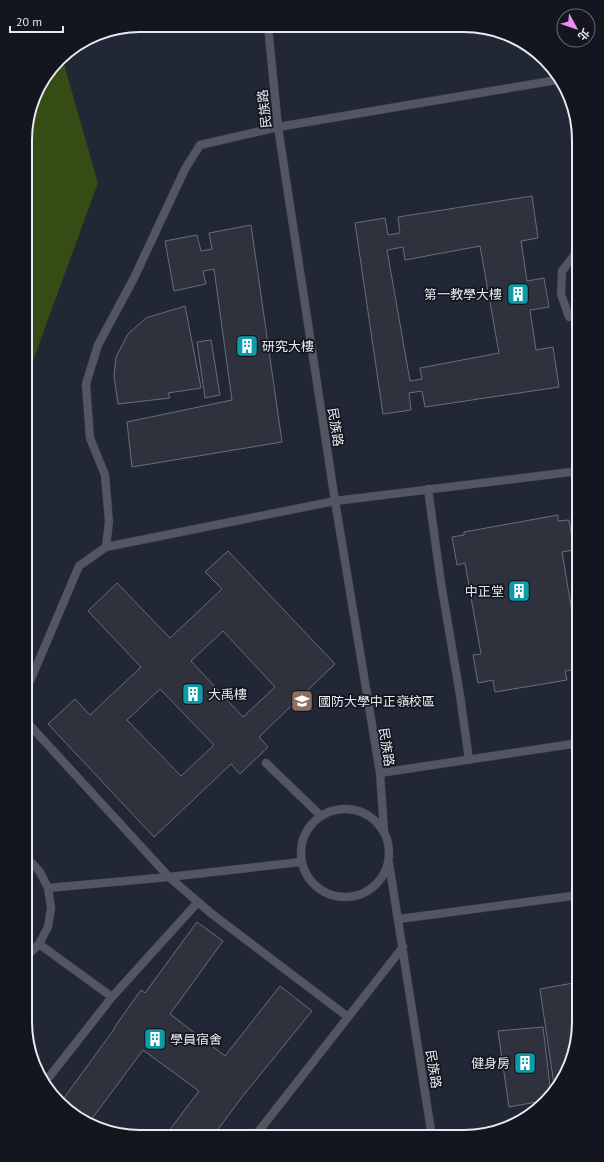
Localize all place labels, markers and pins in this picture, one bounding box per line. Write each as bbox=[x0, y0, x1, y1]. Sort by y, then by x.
building icon: 第一教學大樓 bbox=[505, 281, 531, 307]
place label: 第一教學大樓 bbox=[424, 286, 502, 303]
building icon: 研究大樓 bbox=[234, 333, 260, 359]
place label: 研究大樓 bbox=[262, 338, 314, 355]
building icon: 中正堂 bbox=[506, 578, 532, 604]
place label: 中正堂 bbox=[465, 583, 504, 600]
building icon: 大禹樓 bbox=[180, 681, 206, 707]
place label: 大禹樓 bbox=[208, 686, 247, 703]
school or university icon: 國防大學中正嶺校區 bbox=[289, 688, 315, 714]
place label: 國防大學中正嶺校區 bbox=[318, 693, 435, 710]
building icon: 學員宿舍 bbox=[142, 1026, 168, 1052]
place label: 學員宿舍 bbox=[170, 1031, 222, 1048]
building icon: 健身房 bbox=[512, 1050, 538, 1076]
place label: 健身房 bbox=[471, 1055, 510, 1072]

